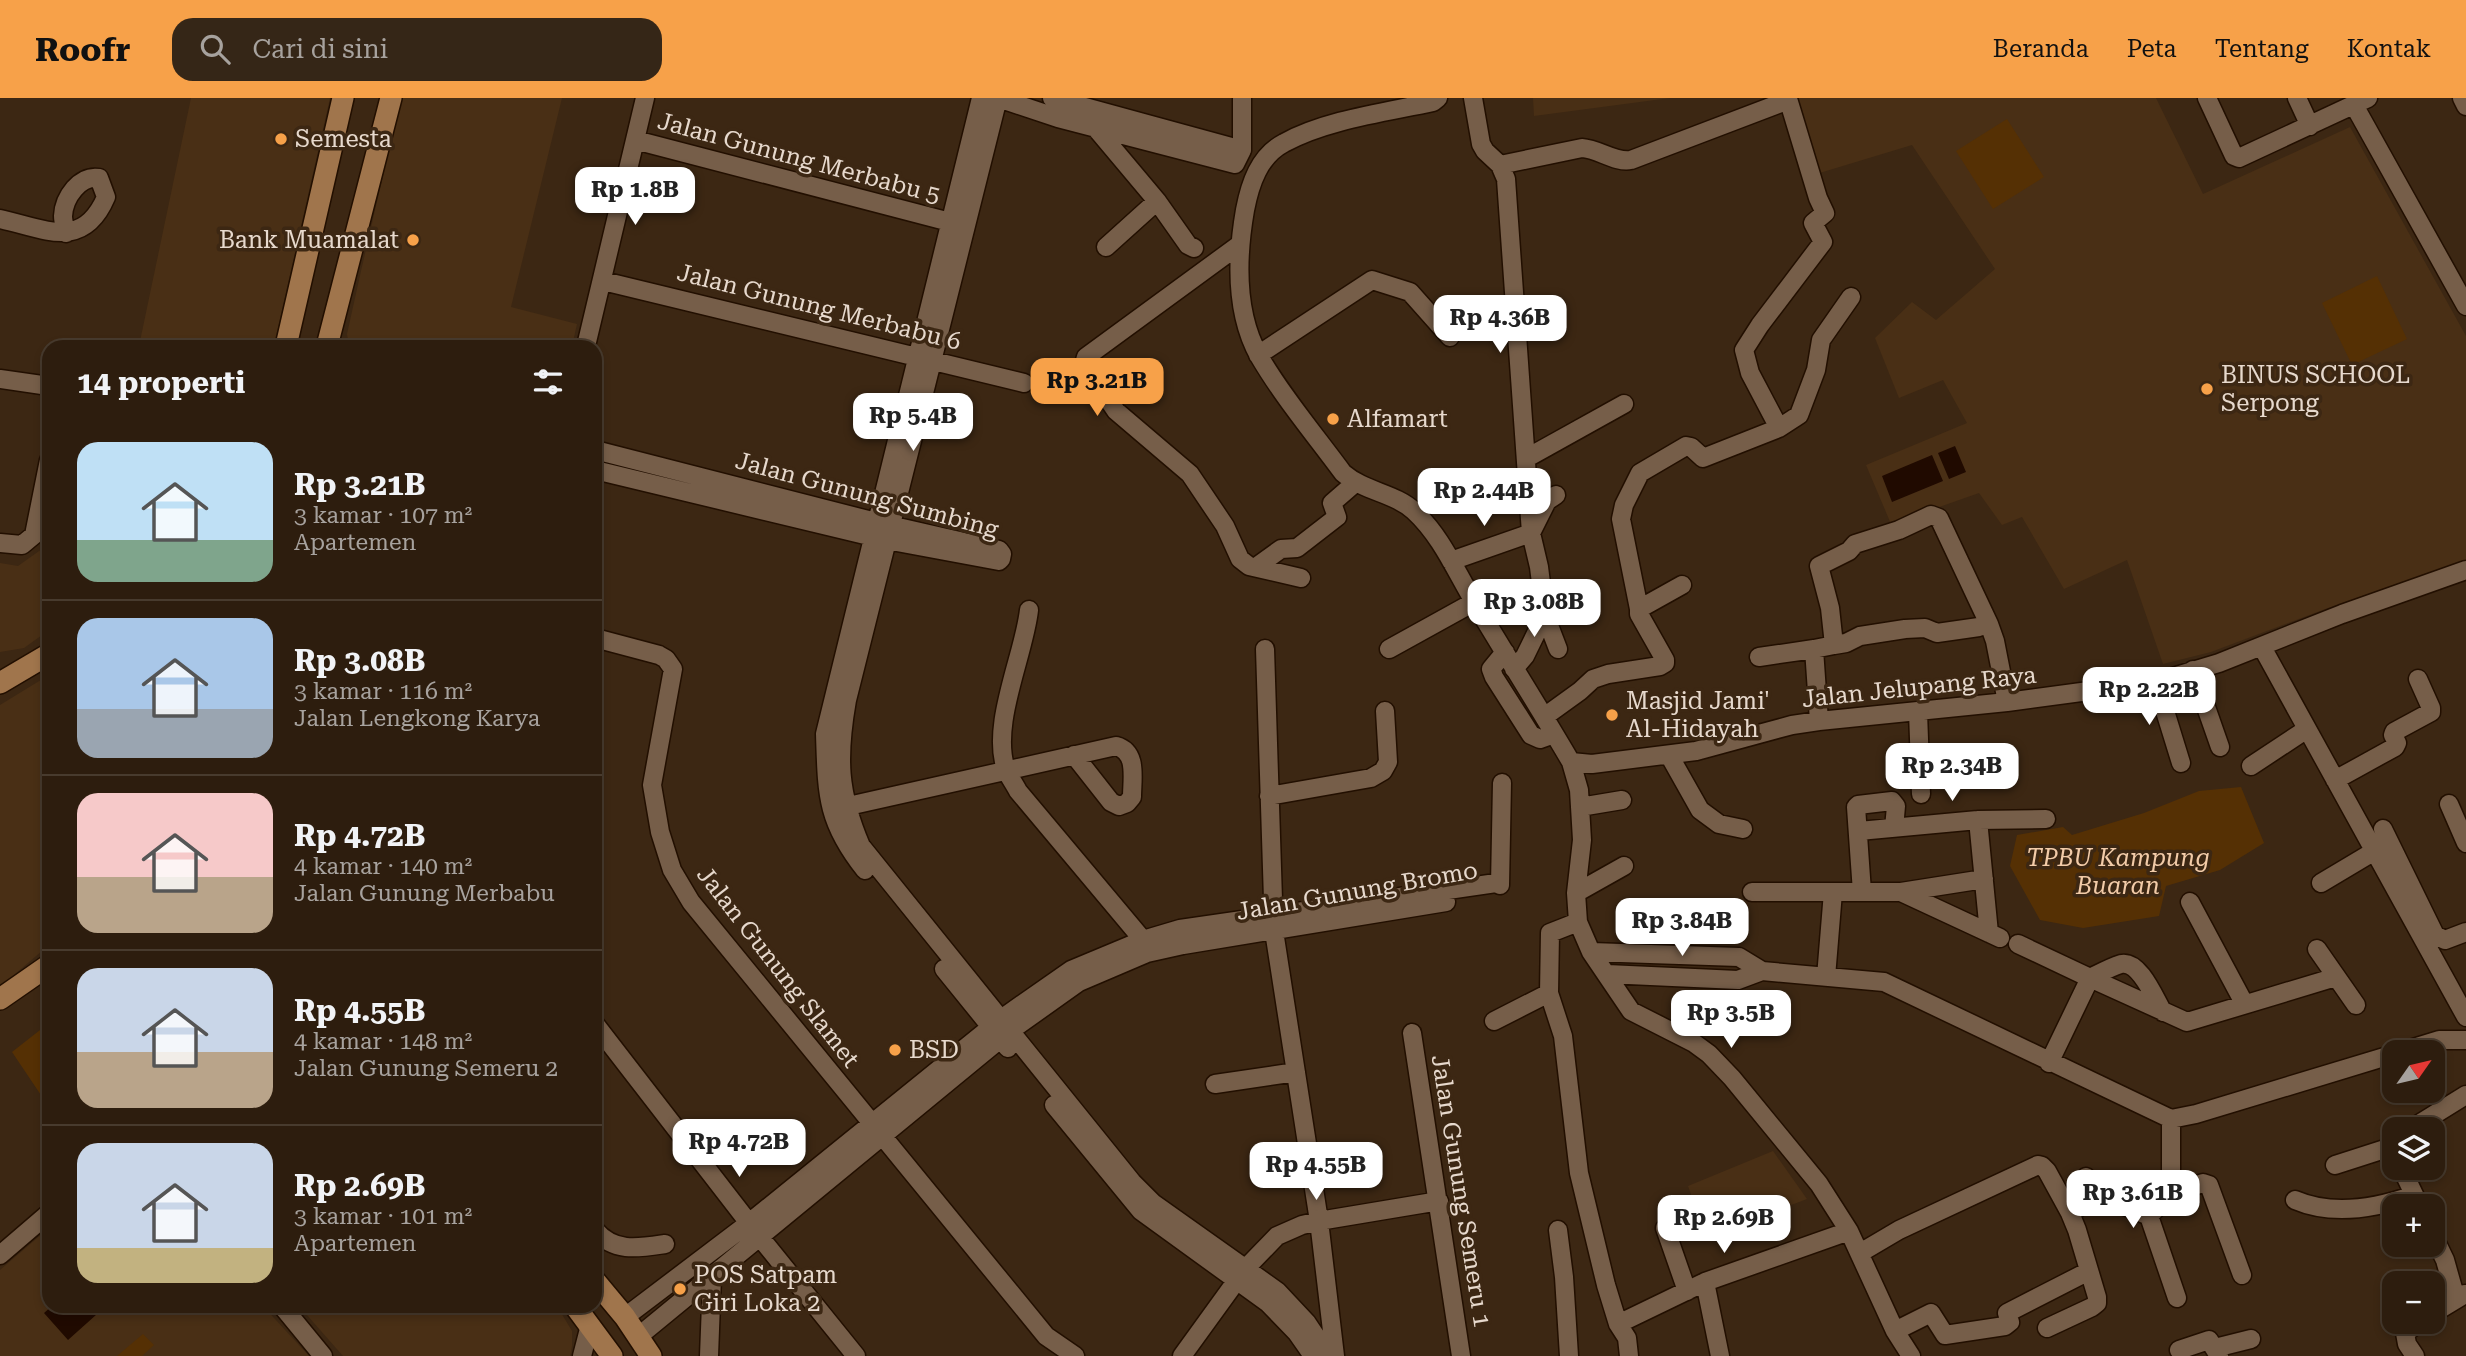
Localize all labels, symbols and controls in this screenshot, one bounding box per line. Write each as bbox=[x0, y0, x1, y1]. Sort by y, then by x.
search box bbox=[172, 18, 662, 81]
text: Roofr bbox=[35, 30, 130, 69]
icon: search bbox=[196, 30, 234, 68]
text: Cari di sini bbox=[252, 34, 388, 64]
text: Beranda bbox=[1993, 35, 2089, 63]
text: Peta bbox=[2127, 35, 2177, 63]
text: Tentang bbox=[2215, 35, 2309, 63]
text: Kontak bbox=[2347, 35, 2431, 63]
street label: Jalan Gunung Merbabu 5 bbox=[655, 107, 943, 209]
place label: Semesta bbox=[295, 125, 392, 153]
marker: Semesta bbox=[273, 131, 289, 147]
pin: Rp 1.8B bbox=[570, 167, 700, 227]
text: Rp 1.8B bbox=[591, 176, 679, 203]
place label: Bank Muamalat bbox=[219, 226, 399, 254]
marker: Bank Muamalat bbox=[405, 232, 421, 248]
street label: Jalan Gunung Merbabu 6 bbox=[674, 258, 964, 356]
pin: Rp 4.36B bbox=[1428, 296, 1572, 355]
text: Rp 4.36B bbox=[1450, 304, 1550, 331]
pin: Rp 3.21B bbox=[1025, 358, 1169, 418]
place label: BINUS SCHOOL Serpong bbox=[2221, 361, 2410, 417]
icon: filters bbox=[529, 363, 567, 401]
text: 14 properti bbox=[77, 365, 245, 400]
text: Rp 3.21B bbox=[1047, 367, 1147, 394]
marker: BINUS SCHOOL Serpong bbox=[2199, 381, 2215, 397]
pin: Rp 5.4B bbox=[848, 394, 978, 453]
text: Rp 5.4B bbox=[869, 402, 957, 429]
place label: Alfamart bbox=[1347, 405, 1448, 433]
marker: Alfamart bbox=[1325, 411, 1341, 427]
street label: Jalan Gunung Sumbing bbox=[732, 446, 1002, 544]
text: Rp 3.21B bbox=[294, 467, 426, 502]
pin: Rp 2.44B bbox=[1412, 468, 1556, 528]
icon: home bbox=[133, 470, 217, 554]
text: Rp 2.44B bbox=[1434, 477, 1534, 504]
text: 3 kamar · 107 m² bbox=[294, 502, 472, 529]
text: Apartemen bbox=[294, 529, 416, 556]
pin: Rp 3.08B bbox=[1462, 580, 1606, 639]
text: Rp 3.08B bbox=[1484, 588, 1584, 615]
text: Rp 3.08B bbox=[294, 643, 426, 678]
icon: home bbox=[133, 646, 217, 730]
street label: Jalan Jelupang Raya bbox=[1800, 661, 2038, 713]
pin: Rp 2.22B bbox=[2077, 668, 2221, 727]
text: Rp 2.22B bbox=[2099, 676, 2199, 703]
text: 3 kamar · 116 m² bbox=[294, 678, 472, 705]
place label: Masjid Jami' Al-Hidayah bbox=[1626, 687, 1770, 743]
text: Jalan Lengkong Karya bbox=[294, 705, 540, 732]
marker: Masjid Jami' Al-Hidayah bbox=[1604, 707, 1620, 723]
pin: Rp 2.34B bbox=[1880, 744, 2024, 803]
text: Rp 2.34B bbox=[1902, 752, 2002, 779]
text: Rp 4.72B bbox=[294, 818, 426, 853]
icon: home bbox=[133, 821, 217, 905]
park label: TPBU Kampung Buaran bbox=[2026, 844, 2210, 900]
text: 4 kamar · 140 m² bbox=[294, 853, 472, 880]
street label: Jalan Gunung Bromo bbox=[1234, 856, 1480, 926]
street label: Jalan Gunung Slamet bbox=[691, 861, 865, 1073]
text: Jalan Gunung Merbabu bbox=[294, 880, 555, 907]
pin: Rp 3.84B bbox=[1610, 898, 1754, 958]
text: Rp 3.84B bbox=[1632, 907, 1732, 934]
pin: Rp 3.5B bbox=[1666, 990, 1796, 1050]
text: Rp 4.55B bbox=[294, 993, 426, 1028]
icon: home bbox=[133, 996, 217, 1080]
text: Rp 3.5B bbox=[1687, 999, 1775, 1026]
text: 4 kamar · 148 m² bbox=[294, 1028, 472, 1055]
place label: BSD bbox=[909, 1036, 959, 1064]
north arrow bbox=[2382, 1040, 2445, 1102]
map controls bbox=[2382, 1040, 2445, 1334]
marker: BSD bbox=[887, 1042, 903, 1058]
street label: Jalan Gunung Semeru 1 bbox=[1426, 1053, 1496, 1329]
text: Jalan Gunung Semeru 2 bbox=[294, 1055, 558, 1082]
button: layers bbox=[2382, 1117, 2445, 1180]
pin: Rp 4.72B bbox=[667, 1119, 811, 1179]
text: Rp 4.72B bbox=[689, 1128, 789, 1155]
pin: Rp 4.55B bbox=[1244, 1142, 1388, 1202]
text: Rp 4.55B bbox=[1266, 1151, 1366, 1178]
text: Rp 2.69B bbox=[294, 1168, 426, 1203]
pin: Rp 3.61B bbox=[2061, 1170, 2205, 1230]
icon: home bbox=[133, 1171, 217, 1255]
text: Rp 3.61B bbox=[2083, 1179, 2183, 1206]
button: + bbox=[2382, 1194, 2445, 1257]
pin: Rp 2.69B bbox=[1652, 1196, 1796, 1255]
text: 3 kamar · 101 m² bbox=[294, 1203, 472, 1230]
text: Rp 2.69B bbox=[1674, 1204, 1774, 1231]
text: Apartemen bbox=[294, 1230, 416, 1257]
place label: POS Satpam Giri Loka 2 bbox=[694, 1261, 837, 1317]
button: − bbox=[2382, 1271, 2445, 1334]
marker: POS Satpam Giri Loka 2 bbox=[672, 1281, 688, 1297]

